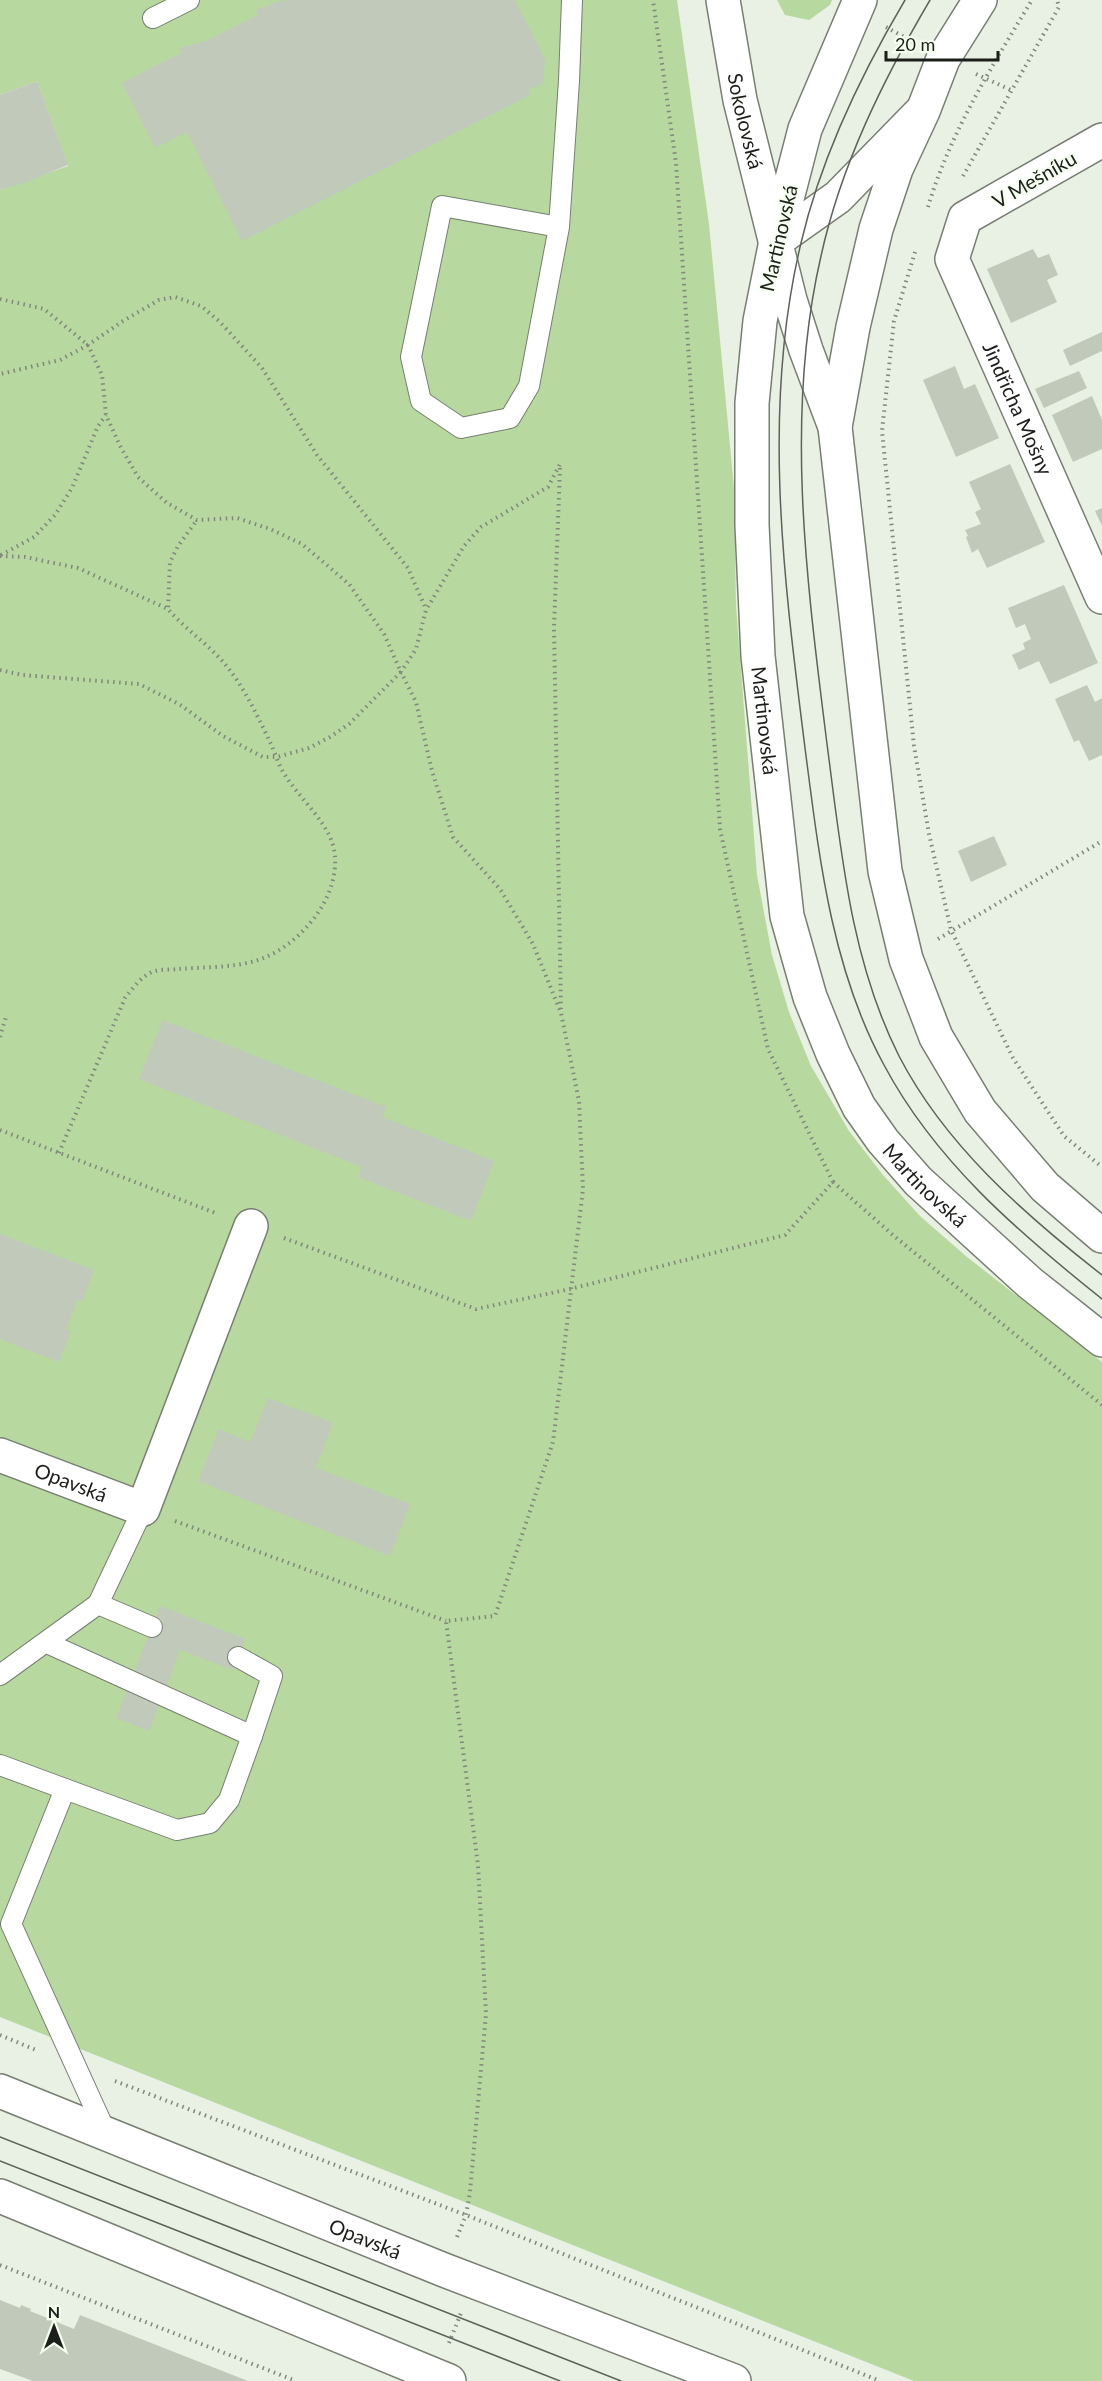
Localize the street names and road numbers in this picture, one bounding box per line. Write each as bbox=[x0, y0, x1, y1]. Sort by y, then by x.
street label: Sokolovská bbox=[724, 71, 769, 171]
street label: V Mešníku bbox=[988, 145, 1080, 213]
street label: Martinovská bbox=[754, 182, 802, 294]
street label: Jindřicha Mošny bbox=[978, 338, 1058, 479]
street label: Martinovská bbox=[747, 665, 783, 776]
street label: Martinovská bbox=[878, 1138, 972, 1232]
street label: Opavská bbox=[31, 1457, 111, 1506]
street label: Opavská bbox=[326, 2213, 405, 2264]

